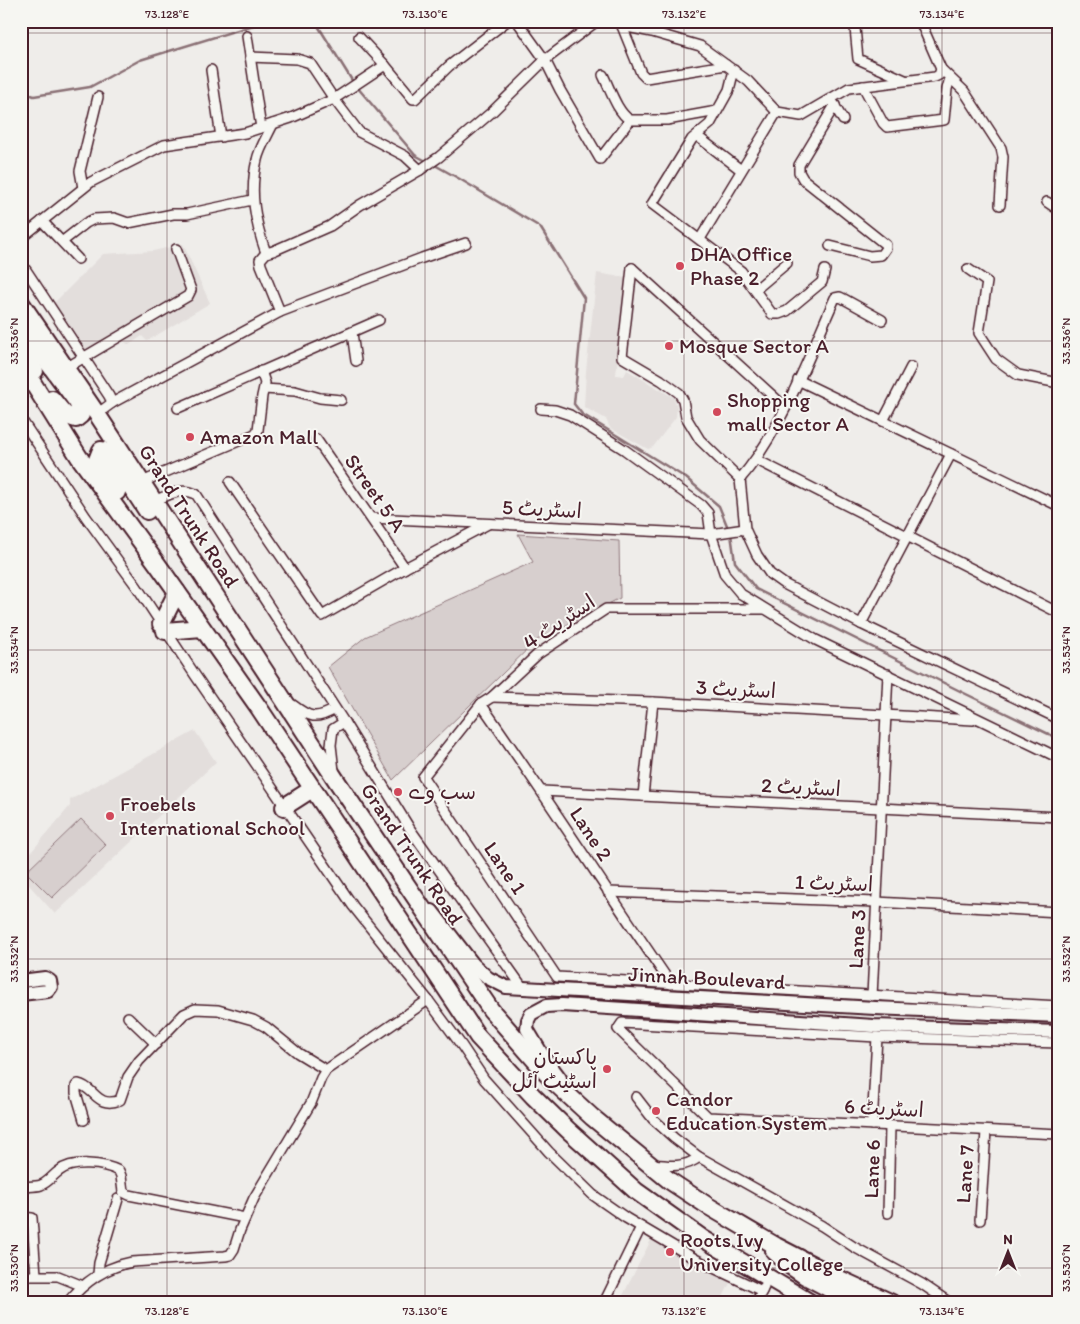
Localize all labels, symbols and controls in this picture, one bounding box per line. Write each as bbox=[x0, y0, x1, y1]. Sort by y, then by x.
text: 73.128°E bbox=[145, 7, 189, 21]
text: 73.130°E bbox=[402, 7, 448, 21]
text: 73.132°E bbox=[662, 7, 706, 21]
text: 73.134°E bbox=[920, 7, 965, 21]
place label: DHA Office Phase 2 bbox=[690, 241, 792, 290]
marker: DHA Office Phase 2 bbox=[674, 260, 686, 272]
text: 33.536°N bbox=[7, 318, 21, 364]
text: 33.536°N bbox=[1059, 318, 1073, 364]
place label: Mosque Sector A bbox=[679, 333, 830, 358]
marker: Mosque Sector A bbox=[663, 340, 675, 352]
place label: Shopping mall Sector A bbox=[727, 387, 849, 436]
marker: Shopping mall Sector A bbox=[711, 406, 723, 418]
place label: Amazon Mall bbox=[200, 424, 318, 449]
marker: Amazon Mall bbox=[184, 431, 196, 443]
street label: Grand Trunk Road bbox=[134, 439, 245, 592]
street label: Street 5 A bbox=[340, 449, 412, 537]
street label: اسٹریٹ 5 bbox=[502, 494, 583, 523]
street label: اسٹریٹ 4 bbox=[518, 588, 599, 655]
text: 33.534°N bbox=[7, 626, 21, 674]
text: 33.534°N bbox=[1059, 626, 1073, 674]
street label: اسٹریٹ 3 bbox=[695, 674, 777, 703]
street label: اسٹریٹ 2 bbox=[761, 772, 842, 801]
street label: Grand Trunk Road bbox=[356, 778, 469, 930]
place label: سب وے bbox=[408, 779, 476, 805]
marker: سب وے bbox=[392, 786, 404, 798]
place label: Froebels International School bbox=[120, 791, 305, 840]
street label: Lane 2 bbox=[565, 802, 618, 865]
marker: Froebels International School bbox=[104, 810, 116, 822]
street label: Lane 1 bbox=[479, 837, 532, 899]
street label: اسٹریٹ 1 bbox=[794, 869, 874, 896]
street label: Lane 3 bbox=[842, 909, 871, 969]
text: 33.532°N bbox=[7, 936, 21, 982]
text: 33.532°N bbox=[1059, 936, 1073, 982]
street label: Jinnah Boulevard bbox=[628, 961, 787, 994]
place label: پاکستان اسٹیٹ آئل bbox=[512, 1044, 597, 1093]
marker: پاکستان اسٹیٹ آئل bbox=[601, 1063, 613, 1075]
place label: Candor Education System bbox=[666, 1086, 827, 1135]
street label: اسٹریٹ 6 bbox=[843, 1093, 925, 1122]
marker: Candor Education System bbox=[650, 1105, 662, 1117]
street label: Lane 6 bbox=[858, 1139, 885, 1199]
street label: Lane 7 bbox=[950, 1144, 979, 1204]
north arrow bbox=[982, 1226, 1032, 1276]
place label: Roots Ivy University College bbox=[680, 1227, 843, 1276]
text: N bbox=[1003, 1231, 1013, 1248]
text: 33.530°N bbox=[7, 1244, 21, 1292]
text: 33.530°N bbox=[1059, 1244, 1073, 1292]
marker: Roots Ivy University College bbox=[664, 1246, 676, 1258]
text: 73.128°E bbox=[145, 1304, 189, 1318]
text: 73.130°E bbox=[402, 1304, 448, 1318]
text: 73.132°E bbox=[662, 1304, 706, 1318]
text: 73.134°E bbox=[920, 1304, 965, 1318]

